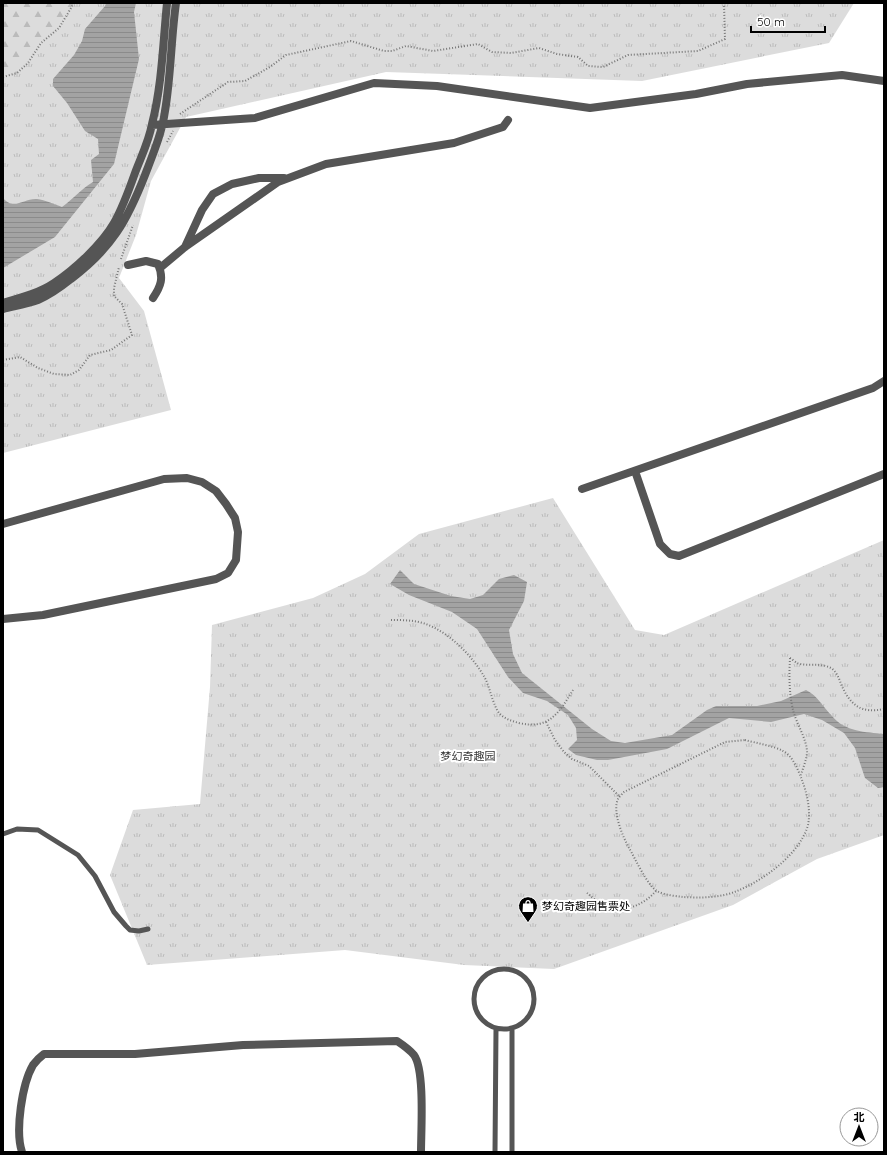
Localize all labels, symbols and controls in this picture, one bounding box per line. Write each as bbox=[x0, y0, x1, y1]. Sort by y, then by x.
scale bar bbox=[751, 8, 825, 34]
text: 50 m bbox=[757, 14, 785, 29]
park label: 梦幻奇趣园 bbox=[441, 749, 496, 763]
shop icon: 梦幻奇趣园售票处 bbox=[517, 895, 539, 923]
place label: 梦幻奇趣园售票处 bbox=[542, 899, 630, 913]
north arrow bbox=[839, 1107, 879, 1147]
text: 北 bbox=[854, 1110, 865, 1124]

